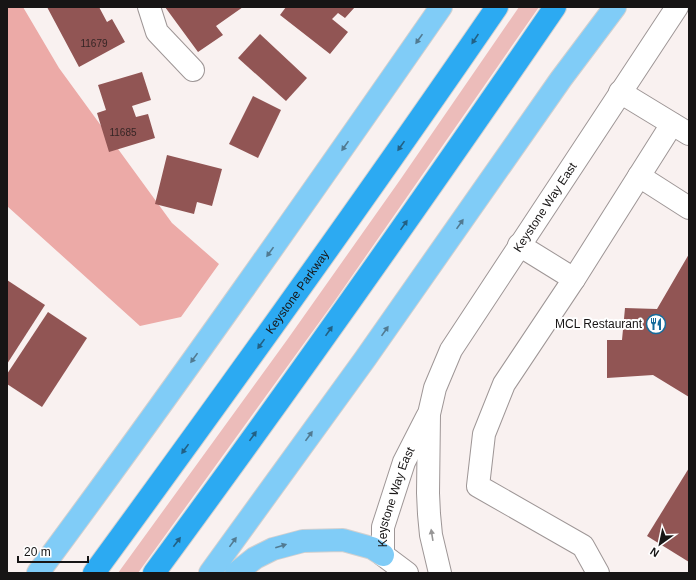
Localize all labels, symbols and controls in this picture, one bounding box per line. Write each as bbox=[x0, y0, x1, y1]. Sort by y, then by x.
one-way arrow bbox=[415, 34, 423, 44]
one-way arrow bbox=[471, 34, 479, 44]
house number: 11679 bbox=[80, 38, 108, 49]
house number: 11685 bbox=[109, 127, 137, 138]
one-way arrow bbox=[341, 141, 349, 151]
one-way arrow bbox=[397, 141, 405, 152]
street label: Keystone Way East bbox=[510, 159, 580, 255]
one-way arrow bbox=[400, 219, 408, 230]
one-way arrow bbox=[456, 219, 464, 230]
street label: Keystone Parkway bbox=[263, 247, 332, 336]
one-way arrow bbox=[266, 247, 274, 257]
restaurant icon: MCL Restaurant bbox=[645, 313, 667, 335]
place label: MCL Restaurant bbox=[555, 317, 643, 331]
one-way arrow bbox=[325, 325, 333, 336]
one-way arrow bbox=[381, 325, 389, 336]
one-way arrow bbox=[257, 339, 265, 349]
one-way arrow bbox=[191, 353, 199, 363]
one-way arrow bbox=[249, 431, 257, 442]
one-way arrow bbox=[305, 431, 313, 442]
one-way arrow bbox=[181, 444, 189, 455]
street label: Keystone Way East bbox=[376, 444, 418, 547]
north arrow bbox=[640, 524, 680, 564]
one-way arrow bbox=[429, 529, 435, 541]
one-way arrow bbox=[173, 536, 181, 547]
one-way arrow bbox=[229, 536, 237, 547]
scale bar bbox=[18, 538, 88, 564]
one-way arrow bbox=[275, 543, 287, 549]
text: 20 m bbox=[24, 545, 51, 559]
text: N bbox=[648, 545, 661, 560]

